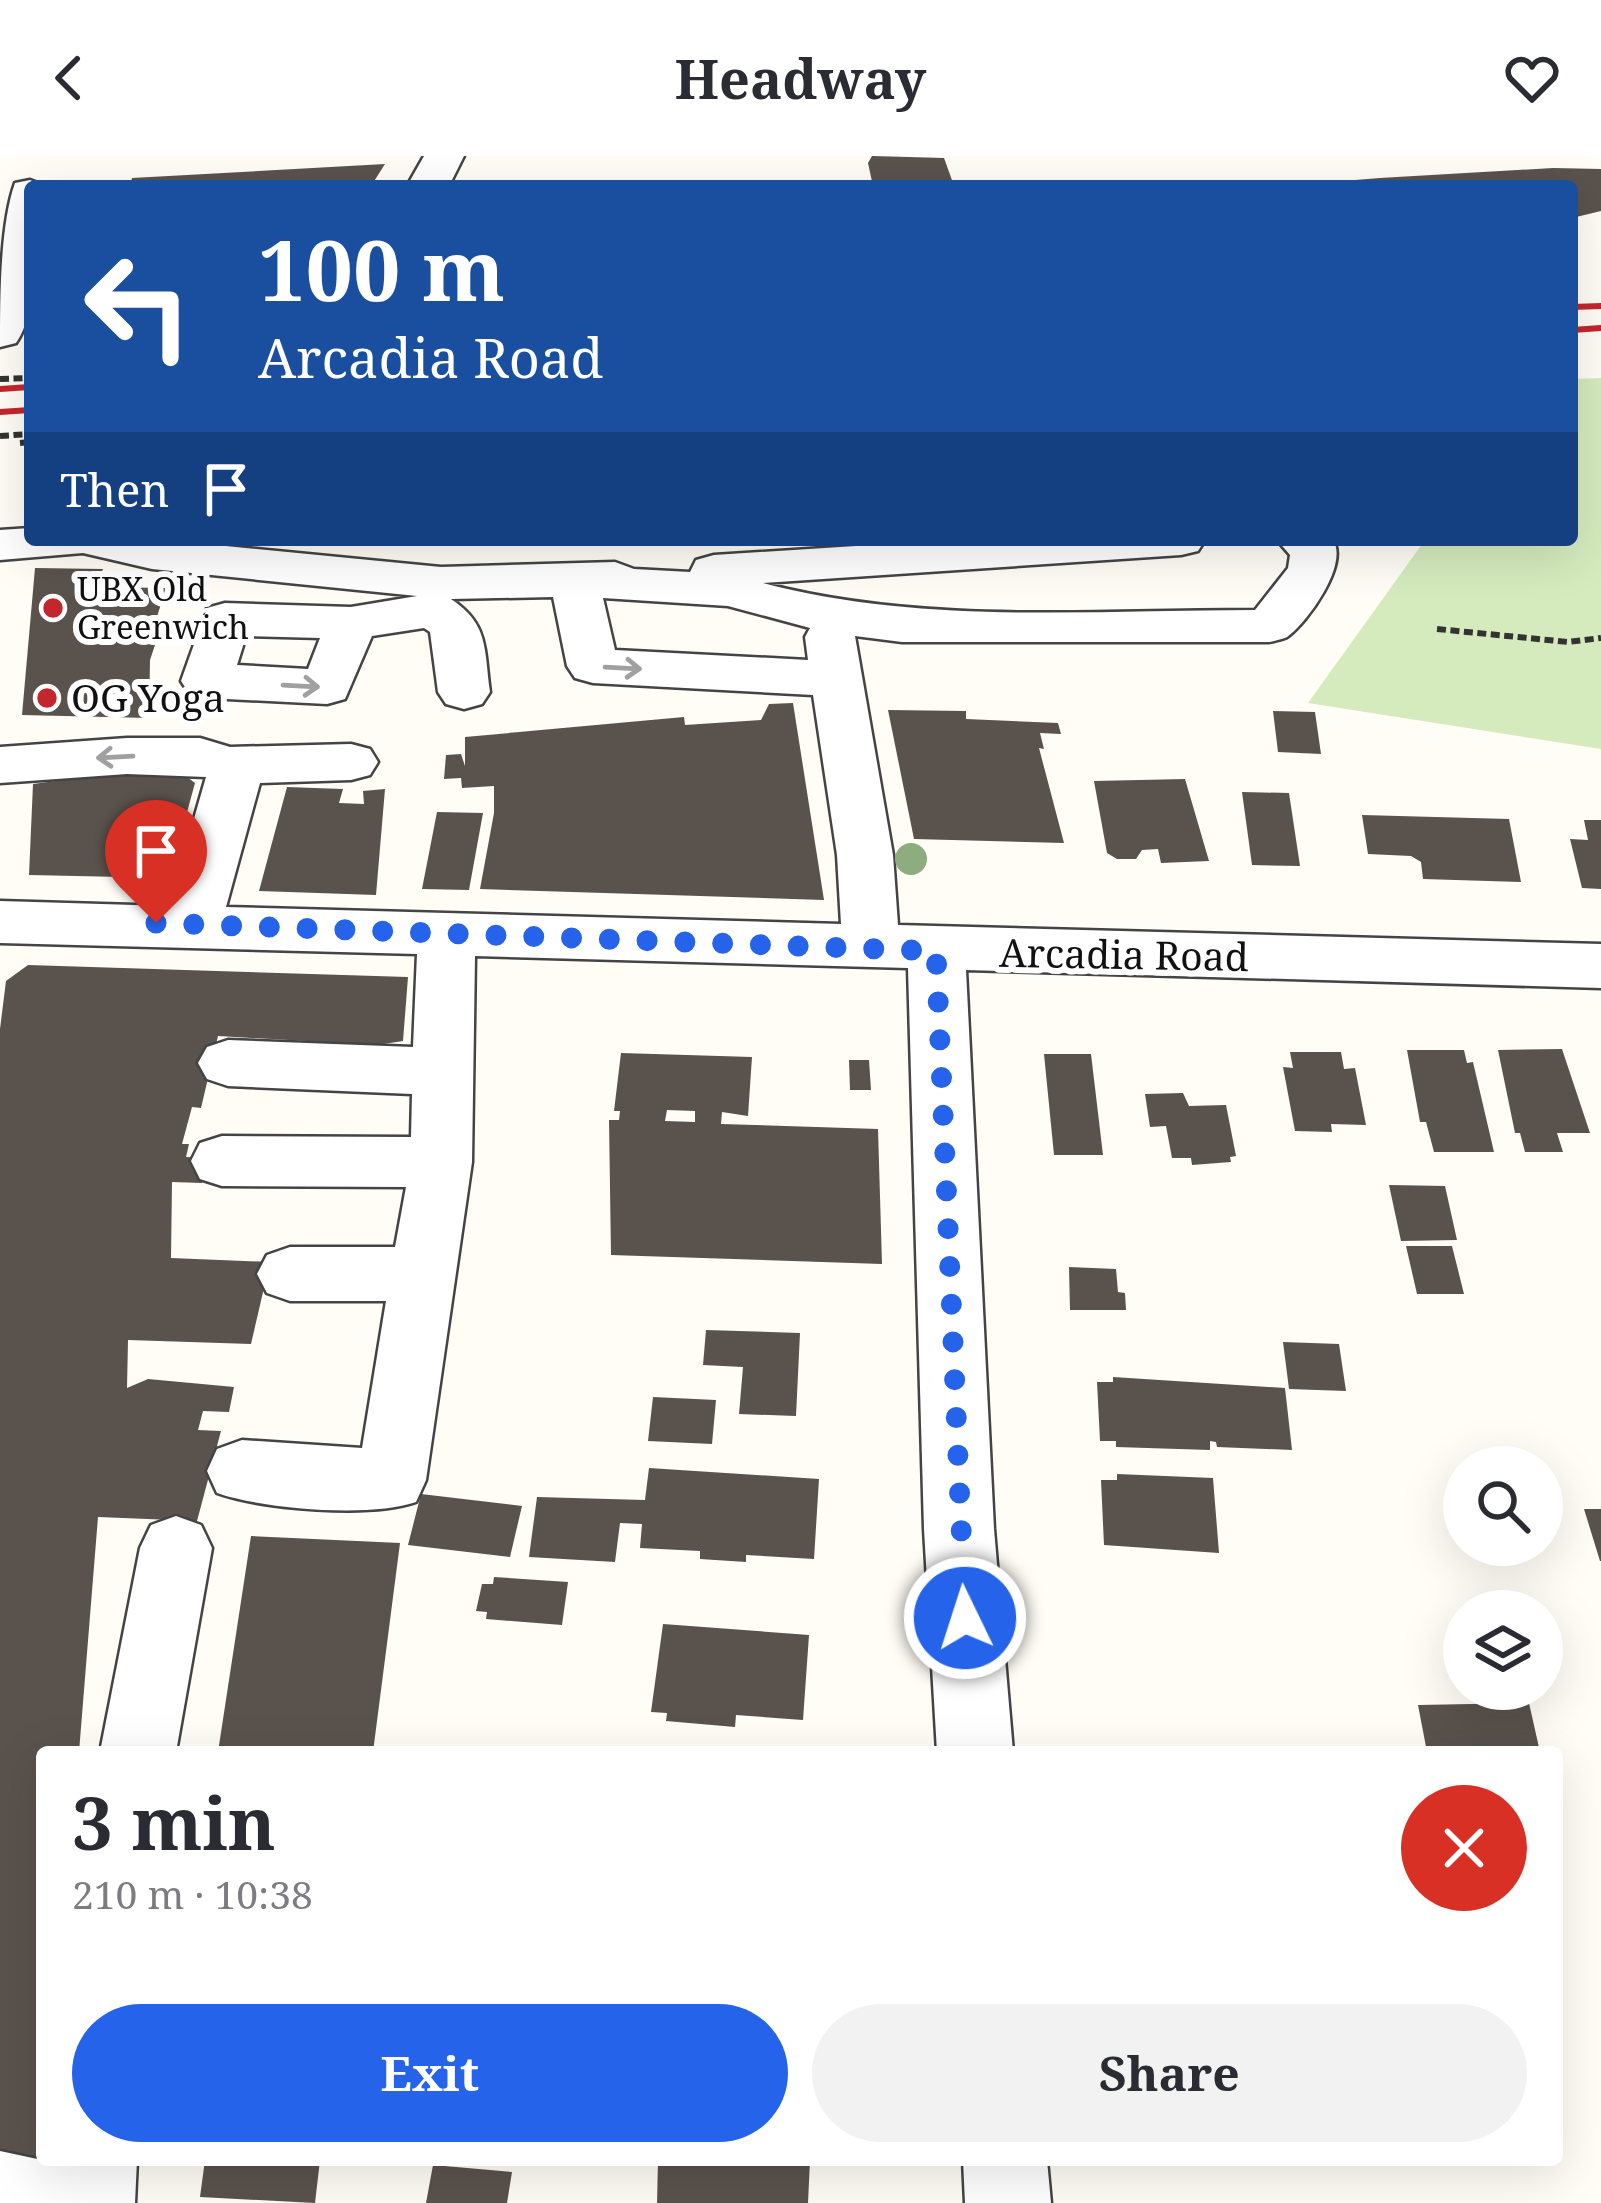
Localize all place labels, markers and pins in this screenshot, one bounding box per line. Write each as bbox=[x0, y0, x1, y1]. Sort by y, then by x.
place label: UBX Old Greenwich bbox=[77, 566, 249, 649]
marker: UBX Old Greenwich bbox=[40, 595, 66, 621]
place label: OG Yoga bbox=[71, 670, 225, 723]
marker: OG Yoga bbox=[34, 685, 60, 711]
pin bbox=[105, 800, 207, 923]

